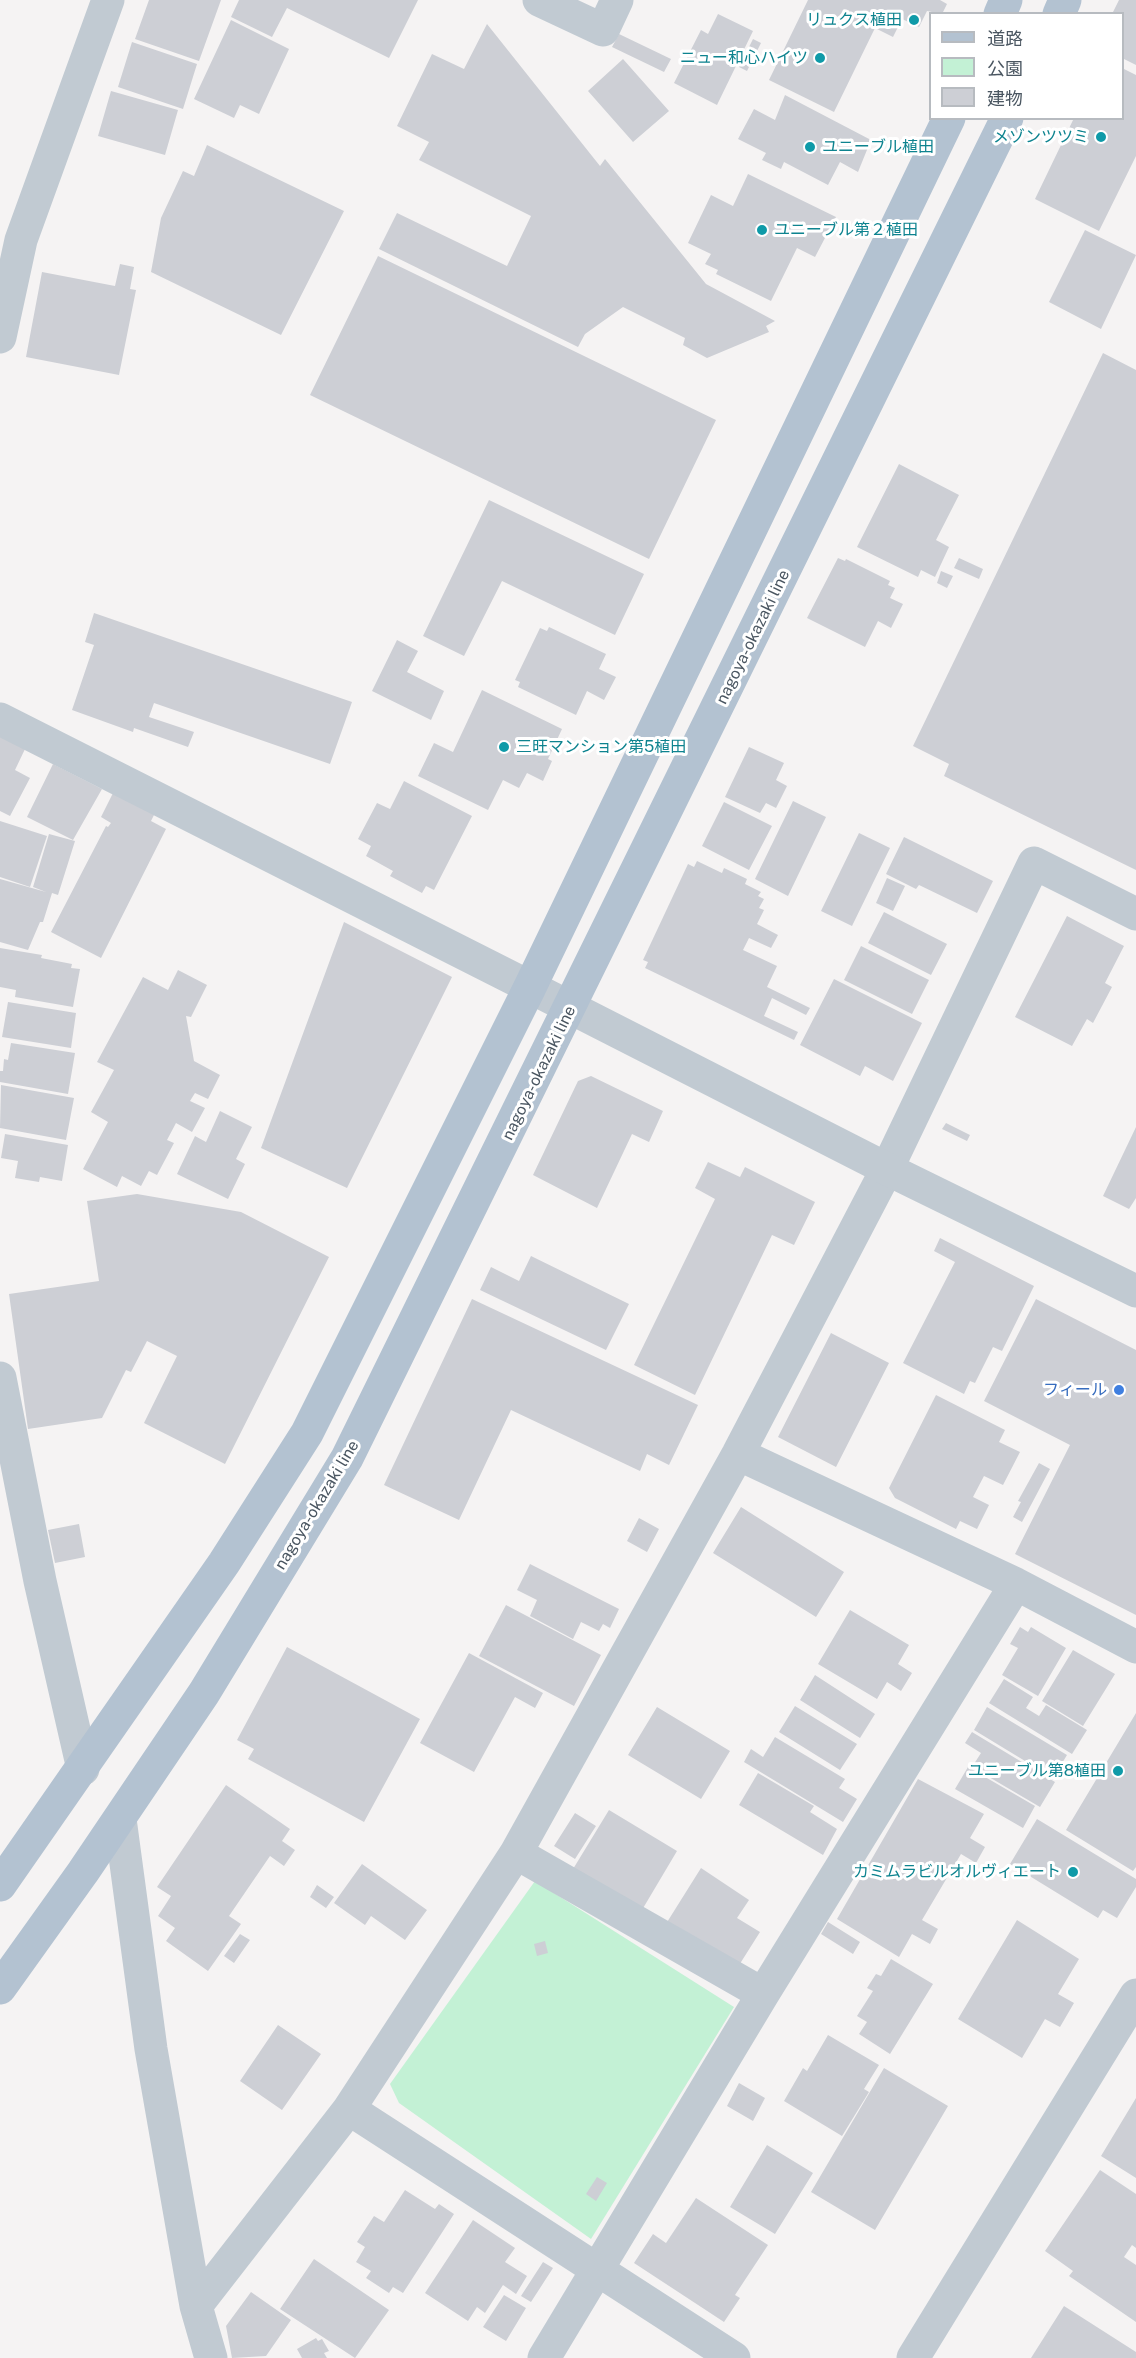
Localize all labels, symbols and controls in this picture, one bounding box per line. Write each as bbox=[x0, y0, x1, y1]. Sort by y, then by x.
place label: リュクス植田 bbox=[806, 10, 902, 30]
legend bbox=[929, 12, 1124, 120]
marker: リュクス植田 bbox=[907, 13, 921, 27]
text: 道路 bbox=[987, 28, 1023, 49]
place label: ニュー和心ハイツ bbox=[680, 48, 808, 68]
marker: ニュー和心ハイツ bbox=[813, 51, 827, 65]
text: 公園 bbox=[987, 58, 1023, 79]
text: 建物 bbox=[987, 88, 1023, 109]
place label: メゾンツツミ bbox=[993, 127, 1089, 147]
marker: メゾンツツミ bbox=[1094, 130, 1108, 144]
place label: ユニーブル植田 bbox=[822, 137, 934, 157]
marker: ユニーブル植田 bbox=[803, 140, 817, 154]
place label: ユニーブル第２植田 bbox=[774, 220, 918, 240]
marker: ユニーブル第２植田 bbox=[755, 223, 769, 237]
street label: nagoya-okazaki line bbox=[712, 567, 794, 707]
place label: 三旺マンション第5植田 bbox=[516, 737, 686, 757]
marker: 三旺マンション第5植田 bbox=[497, 740, 511, 754]
street label: nagoya-okazaki line bbox=[498, 1003, 580, 1143]
place label: フィール bbox=[1043, 1380, 1107, 1400]
marker: フィール bbox=[1112, 1383, 1126, 1397]
street label: nagoya-okazaki line bbox=[271, 1437, 363, 1573]
place label: ユニーブル第8植田 bbox=[968, 1761, 1106, 1781]
marker: ユニーブル第8植田 bbox=[1111, 1764, 1125, 1778]
place label: カミムラビルオルヴィエート bbox=[853, 1862, 1061, 1882]
marker: カミムラビルオルヴィエート bbox=[1066, 1865, 1080, 1879]

